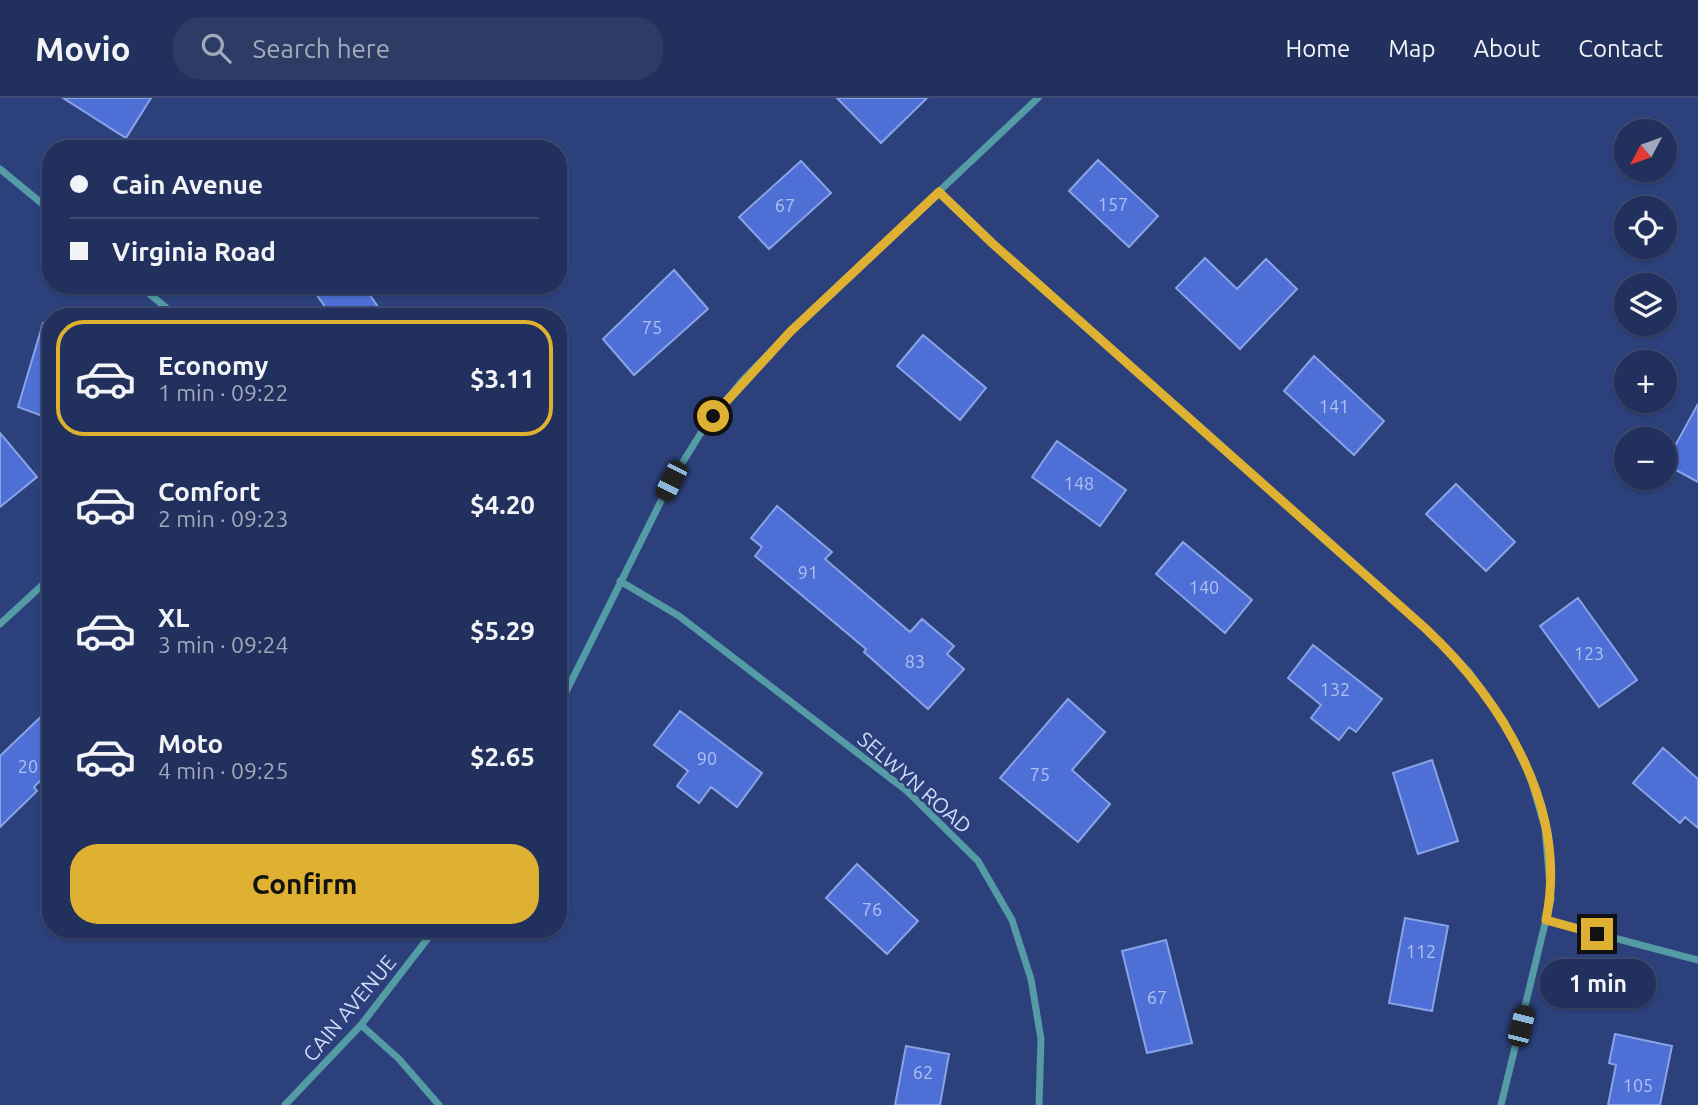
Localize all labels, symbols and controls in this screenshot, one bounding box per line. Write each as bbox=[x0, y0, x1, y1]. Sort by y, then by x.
search box bbox=[173, 17, 663, 80]
icon: search bbox=[197, 29, 235, 67]
text: Movio bbox=[35, 30, 131, 67]
text: Search here bbox=[253, 34, 390, 63]
text: Home bbox=[1285, 35, 1350, 62]
text: Map bbox=[1388, 35, 1435, 62]
text: About bbox=[1473, 35, 1540, 62]
text: Contact bbox=[1578, 35, 1663, 62]
north arrow bbox=[1614, 119, 1676, 182]
map controls bbox=[1614, 119, 1677, 490]
text: Cain Avenue bbox=[112, 170, 263, 199]
house number: 157 bbox=[1098, 194, 1128, 214]
house number: 67 bbox=[775, 195, 795, 215]
button: locate bbox=[1614, 196, 1677, 259]
text: Virginia Road bbox=[112, 237, 276, 266]
button: layers bbox=[1614, 273, 1677, 336]
house number: 75 bbox=[642, 317, 662, 337]
icon: car bbox=[74, 347, 137, 410]
button: + bbox=[1614, 350, 1677, 413]
text: Economy bbox=[158, 351, 268, 380]
text: $3.11 bbox=[470, 364, 535, 393]
text: 1 min · 09:22 bbox=[158, 380, 289, 405]
house number: 141 bbox=[1319, 396, 1349, 416]
route start bbox=[697, 400, 729, 432]
button: − bbox=[1614, 427, 1677, 490]
car bbox=[653, 458, 690, 504]
icon: car bbox=[74, 473, 137, 536]
house number: 148 bbox=[1064, 473, 1094, 493]
text: Comfort bbox=[158, 477, 261, 506]
text: $4.20 bbox=[470, 490, 535, 519]
text: 2 min · 09:23 bbox=[158, 506, 289, 531]
house number: 91 bbox=[798, 562, 818, 582]
house number: 140 bbox=[1189, 577, 1219, 597]
icon: car bbox=[74, 599, 137, 662]
text: XL bbox=[158, 603, 189, 632]
text: $5.29 bbox=[470, 616, 535, 645]
text: 3 min · 09:24 bbox=[158, 632, 289, 657]
house number: 123 bbox=[1574, 643, 1604, 663]
house number: 83 bbox=[905, 651, 925, 671]
house number: 132 bbox=[1320, 679, 1350, 699]
icon: car bbox=[74, 725, 137, 788]
street label: SELWYN ROAD bbox=[853, 726, 977, 838]
text: Moto bbox=[158, 729, 223, 758]
text: $2.65 bbox=[470, 742, 535, 771]
house number: 90 bbox=[697, 748, 717, 768]
house number: 20 bbox=[18, 756, 38, 776]
text: 4 min · 09:25 bbox=[158, 758, 289, 783]
house number: 75 bbox=[1030, 764, 1050, 784]
button: Confirm bbox=[70, 844, 539, 924]
house number: 76 bbox=[862, 899, 882, 919]
route end bbox=[1581, 918, 1613, 950]
house number: 112 bbox=[1406, 941, 1436, 961]
street label: CAIN AVENUE bbox=[298, 950, 400, 1066]
callout: 1 min bbox=[1539, 958, 1655, 1008]
text: 1 min bbox=[1569, 971, 1627, 996]
house number: 67 bbox=[1147, 987, 1167, 1007]
car bbox=[1506, 1003, 1537, 1049]
house number: 62 bbox=[913, 1062, 933, 1082]
house number: 105 bbox=[1623, 1075, 1653, 1095]

